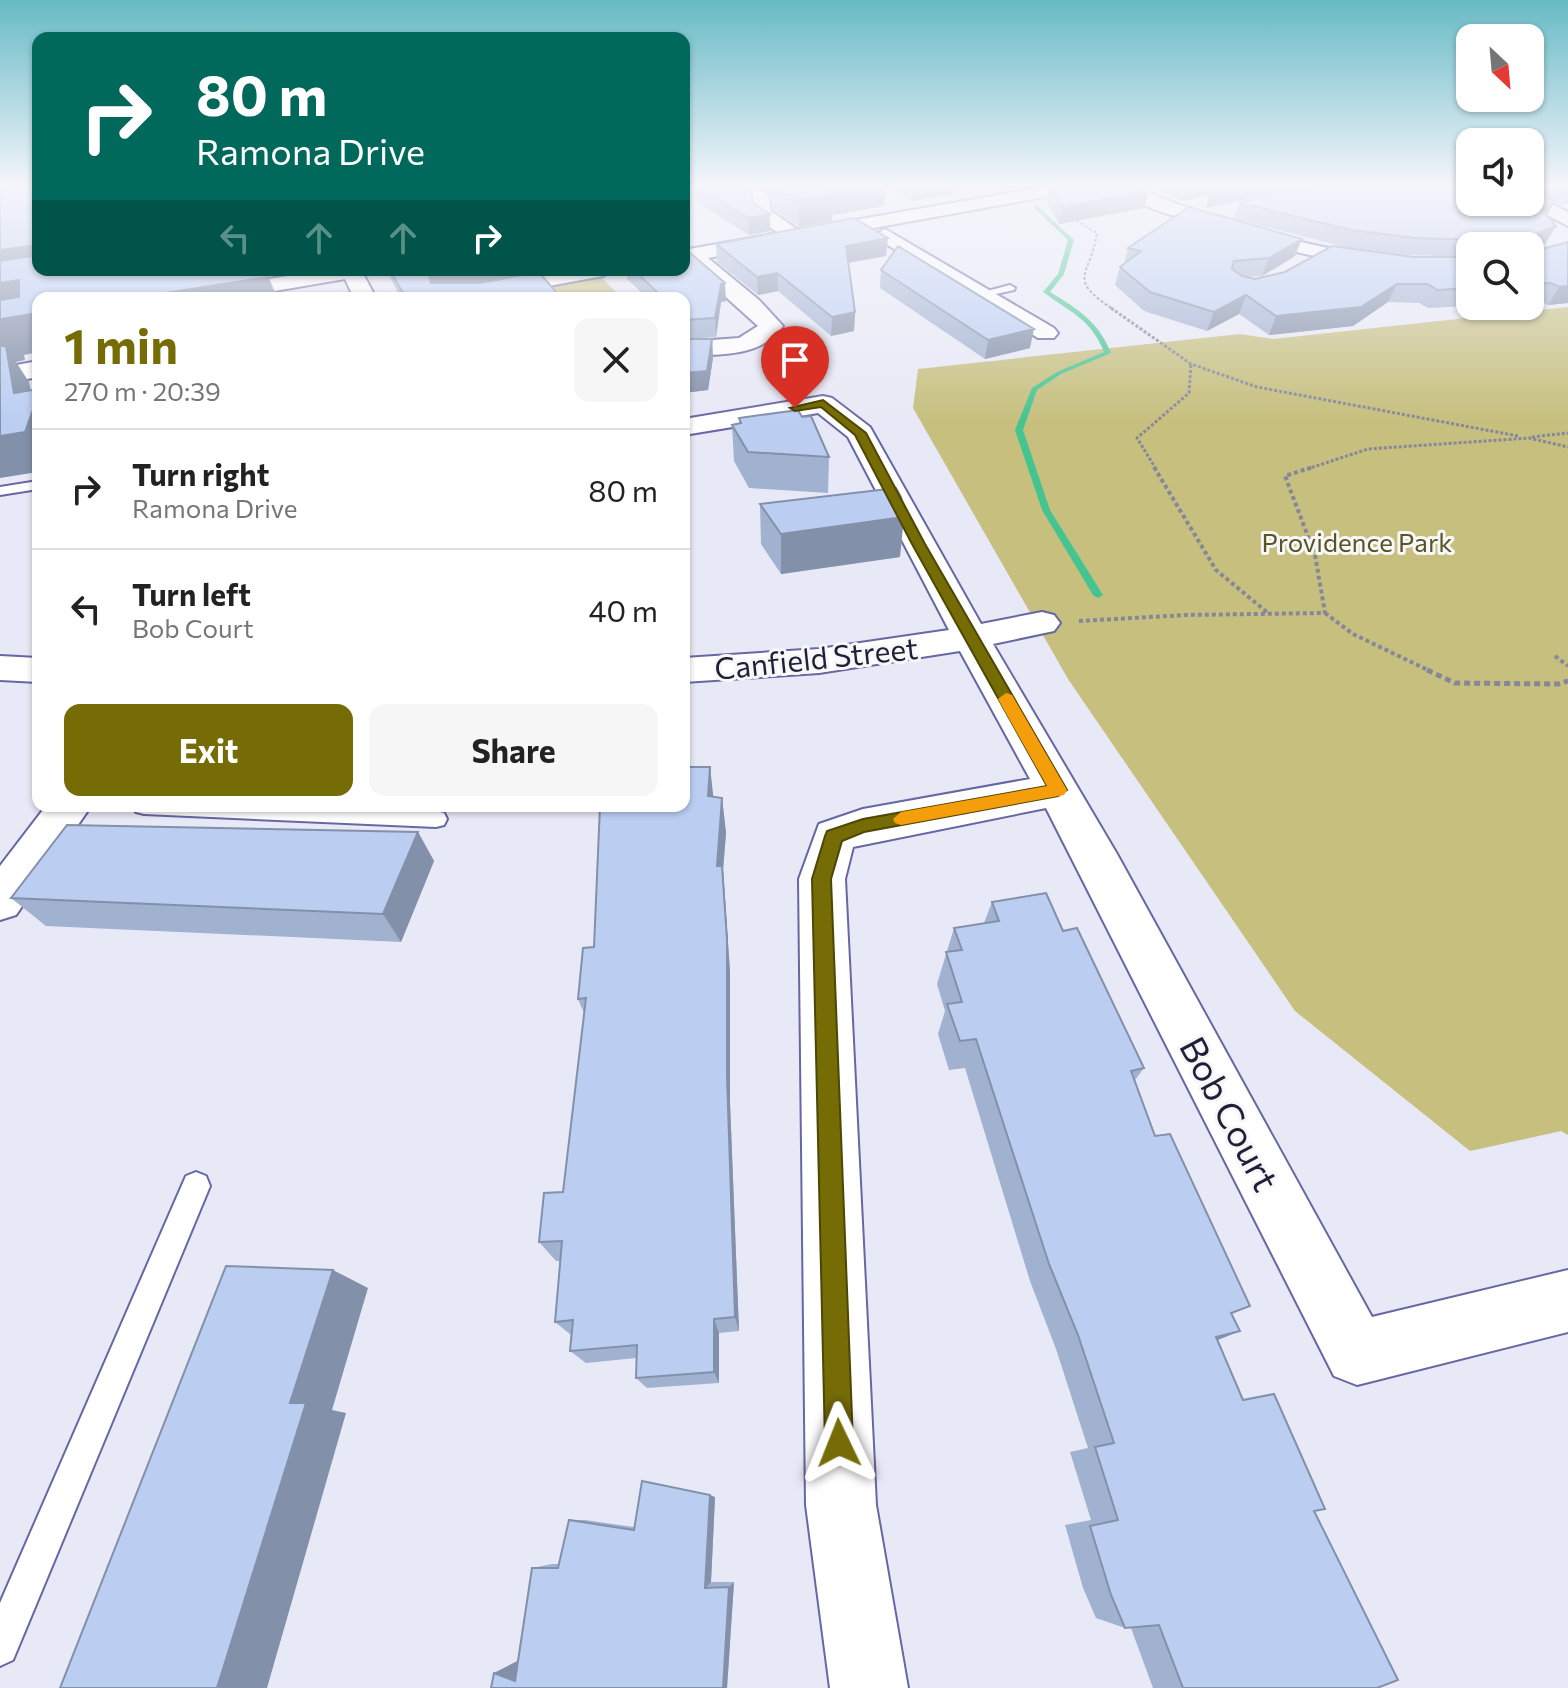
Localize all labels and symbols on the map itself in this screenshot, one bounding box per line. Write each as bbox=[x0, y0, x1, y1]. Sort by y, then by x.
north arrow bbox=[1456, 24, 1544, 112]
pin bbox=[761, 326, 829, 408]
park label: Providence Park bbox=[1262, 526, 1452, 557]
street label: Canfield Street bbox=[712, 628, 920, 686]
street label: Bob Court bbox=[1172, 1028, 1290, 1198]
position arrow bbox=[797, 1401, 881, 1485]

